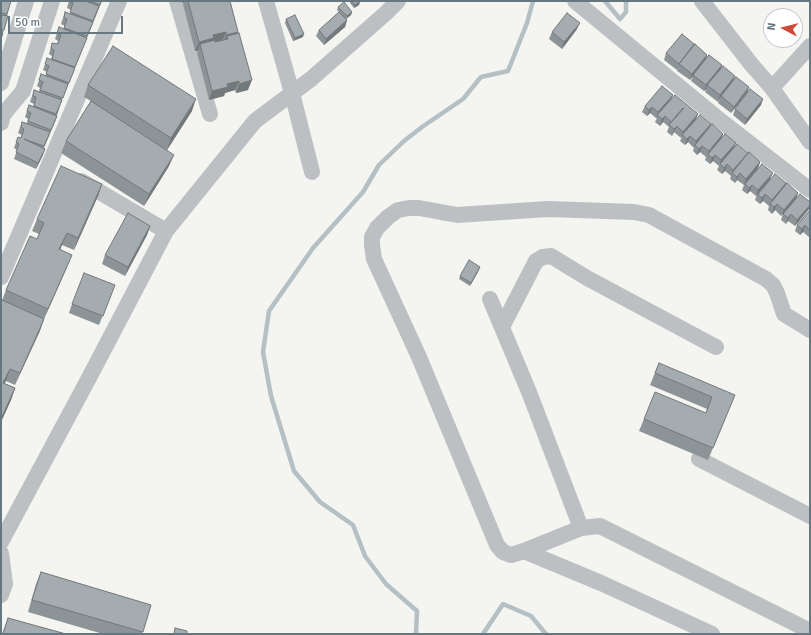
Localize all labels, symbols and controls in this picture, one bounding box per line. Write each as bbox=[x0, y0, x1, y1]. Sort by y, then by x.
scale bar bbox=[10, 8, 125, 34]
north arrow bbox=[763, 8, 803, 48]
text: 50 m bbox=[15, 15, 40, 30]
text: N bbox=[765, 22, 779, 31]

